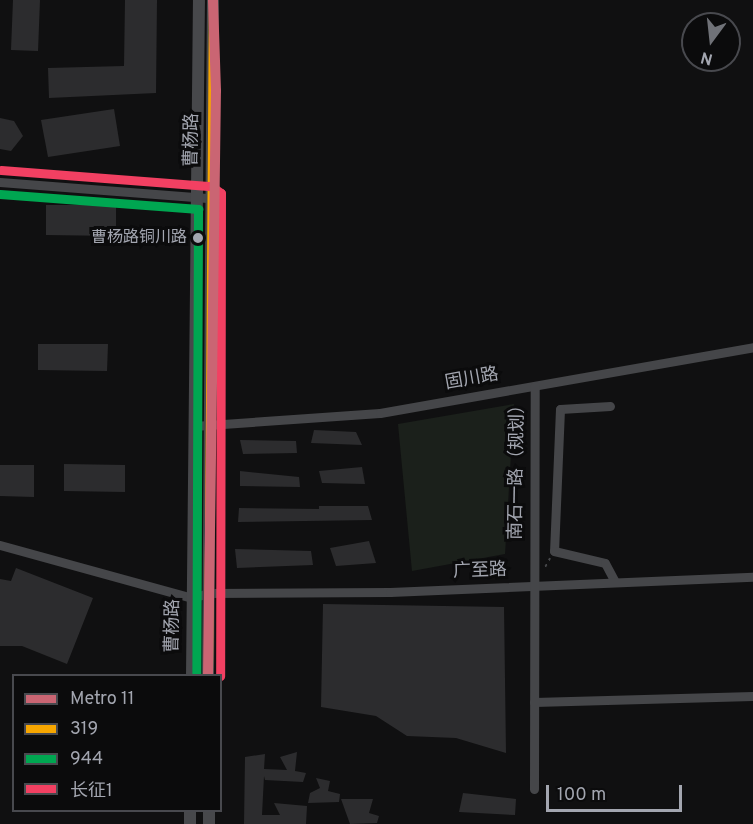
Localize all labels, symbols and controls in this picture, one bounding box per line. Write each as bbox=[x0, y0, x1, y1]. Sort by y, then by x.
north arrow bbox=[681, 12, 741, 72]
text: N bbox=[699, 46, 715, 69]
street label: 曹杨路 bbox=[182, 113, 204, 167]
place label: 曹杨路铜川路 bbox=[91, 228, 187, 248]
marker: 曹杨路铜川路 bbox=[192, 232, 204, 244]
street label: 固川路 bbox=[444, 365, 500, 395]
street label: 南石一路（规划） bbox=[506, 396, 530, 540]
street label: 广至路 bbox=[453, 560, 507, 584]
street label: 曹杨路 bbox=[163, 599, 185, 653]
legend bbox=[12, 674, 222, 812]
text: Metro 11 bbox=[70, 688, 134, 711]
text: 319 bbox=[70, 718, 98, 741]
text: 944 bbox=[70, 748, 103, 771]
scale bar bbox=[549, 773, 686, 811]
text: 长征1 bbox=[70, 780, 113, 803]
text: 100 m bbox=[557, 784, 606, 807]

